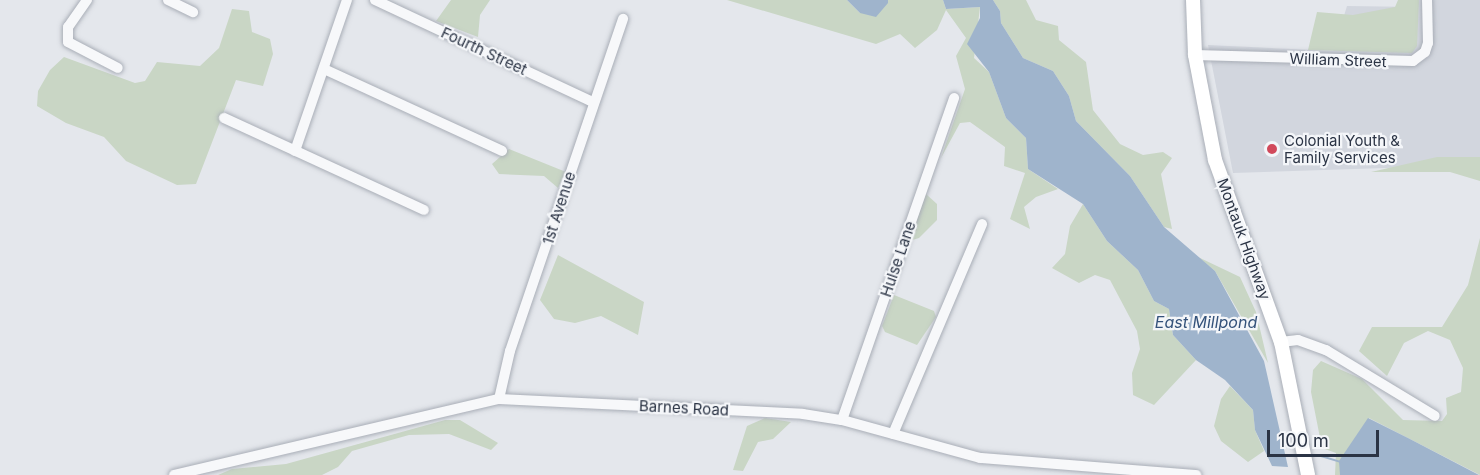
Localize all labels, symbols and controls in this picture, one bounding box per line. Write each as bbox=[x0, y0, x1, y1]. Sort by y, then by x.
street label: Fourth Street bbox=[438, 23, 530, 79]
street label: William Street bbox=[1289, 49, 1387, 71]
place label: Colonial Youth & Family Services bbox=[1284, 131, 1400, 166]
marker: Colonial Youth & Family Services bbox=[1265, 142, 1279, 156]
street label: 1st Avenue bbox=[539, 169, 579, 247]
street label: Montauk Highway bbox=[1214, 176, 1274, 302]
street label: Hulse Lane bbox=[877, 219, 919, 299]
water label: East Millpond bbox=[1155, 312, 1257, 332]
street label: Barnes Road bbox=[639, 397, 729, 419]
scale bar bbox=[1270, 418, 1382, 456]
text: 100 m bbox=[1278, 430, 1329, 451]

